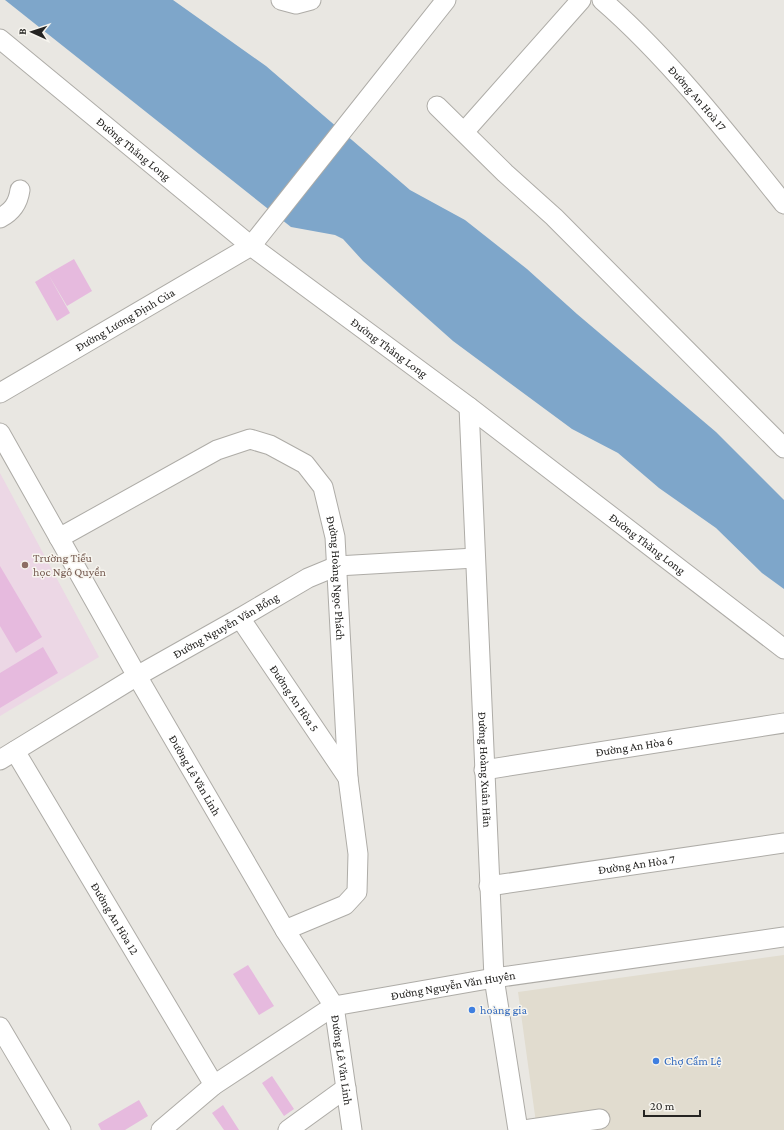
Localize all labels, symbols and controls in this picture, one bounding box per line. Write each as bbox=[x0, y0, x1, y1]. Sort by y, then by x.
north arrow bbox=[12, 12, 52, 52]
text: B bbox=[16, 27, 28, 35]
street label: Đường An Hoà 17 bbox=[665, 63, 730, 134]
street label: Đường Thăng Long bbox=[93, 114, 174, 184]
street label: Đường Lương Định Của bbox=[73, 285, 178, 354]
street label: Đường Thăng Long bbox=[348, 315, 430, 381]
street label: Đường Thăng Long bbox=[606, 510, 688, 578]
street label: Đường Hoàng Ngọc Phách bbox=[323, 515, 348, 641]
place label: Trường Tiểu học Ngô Quyền bbox=[33, 551, 106, 579]
marker: Trường Tiểu học Ngô Quyền bbox=[20, 560, 30, 570]
street label: Đường Nguyễn Văn Bổng bbox=[171, 590, 282, 661]
street label: Đường An Hòa 5 bbox=[267, 662, 322, 735]
street label: Đường Hoàng Xuân Hãn bbox=[475, 711, 494, 828]
street label: Đường Lê Văn Linh bbox=[166, 733, 224, 819]
street label: Đường An Hòa 6 bbox=[595, 734, 674, 759]
street label: Đường An Hòa 7 bbox=[597, 852, 676, 877]
street label: Đường An Hòa 12 bbox=[88, 880, 142, 957]
street label: Đường Nguyễn Văn Huyên bbox=[390, 968, 517, 1003]
place label: hoàng gia bbox=[480, 1003, 527, 1017]
marker: hoàng gia bbox=[467, 1005, 477, 1015]
street label: Đường Lê Văn Linh bbox=[328, 1014, 355, 1107]
place label: Chợ Cẩm Lệ bbox=[664, 1054, 721, 1068]
marker: Chợ Cẩm Lệ bbox=[651, 1056, 661, 1066]
scale bar bbox=[644, 1092, 700, 1118]
text: 20 m bbox=[650, 1099, 675, 1113]

